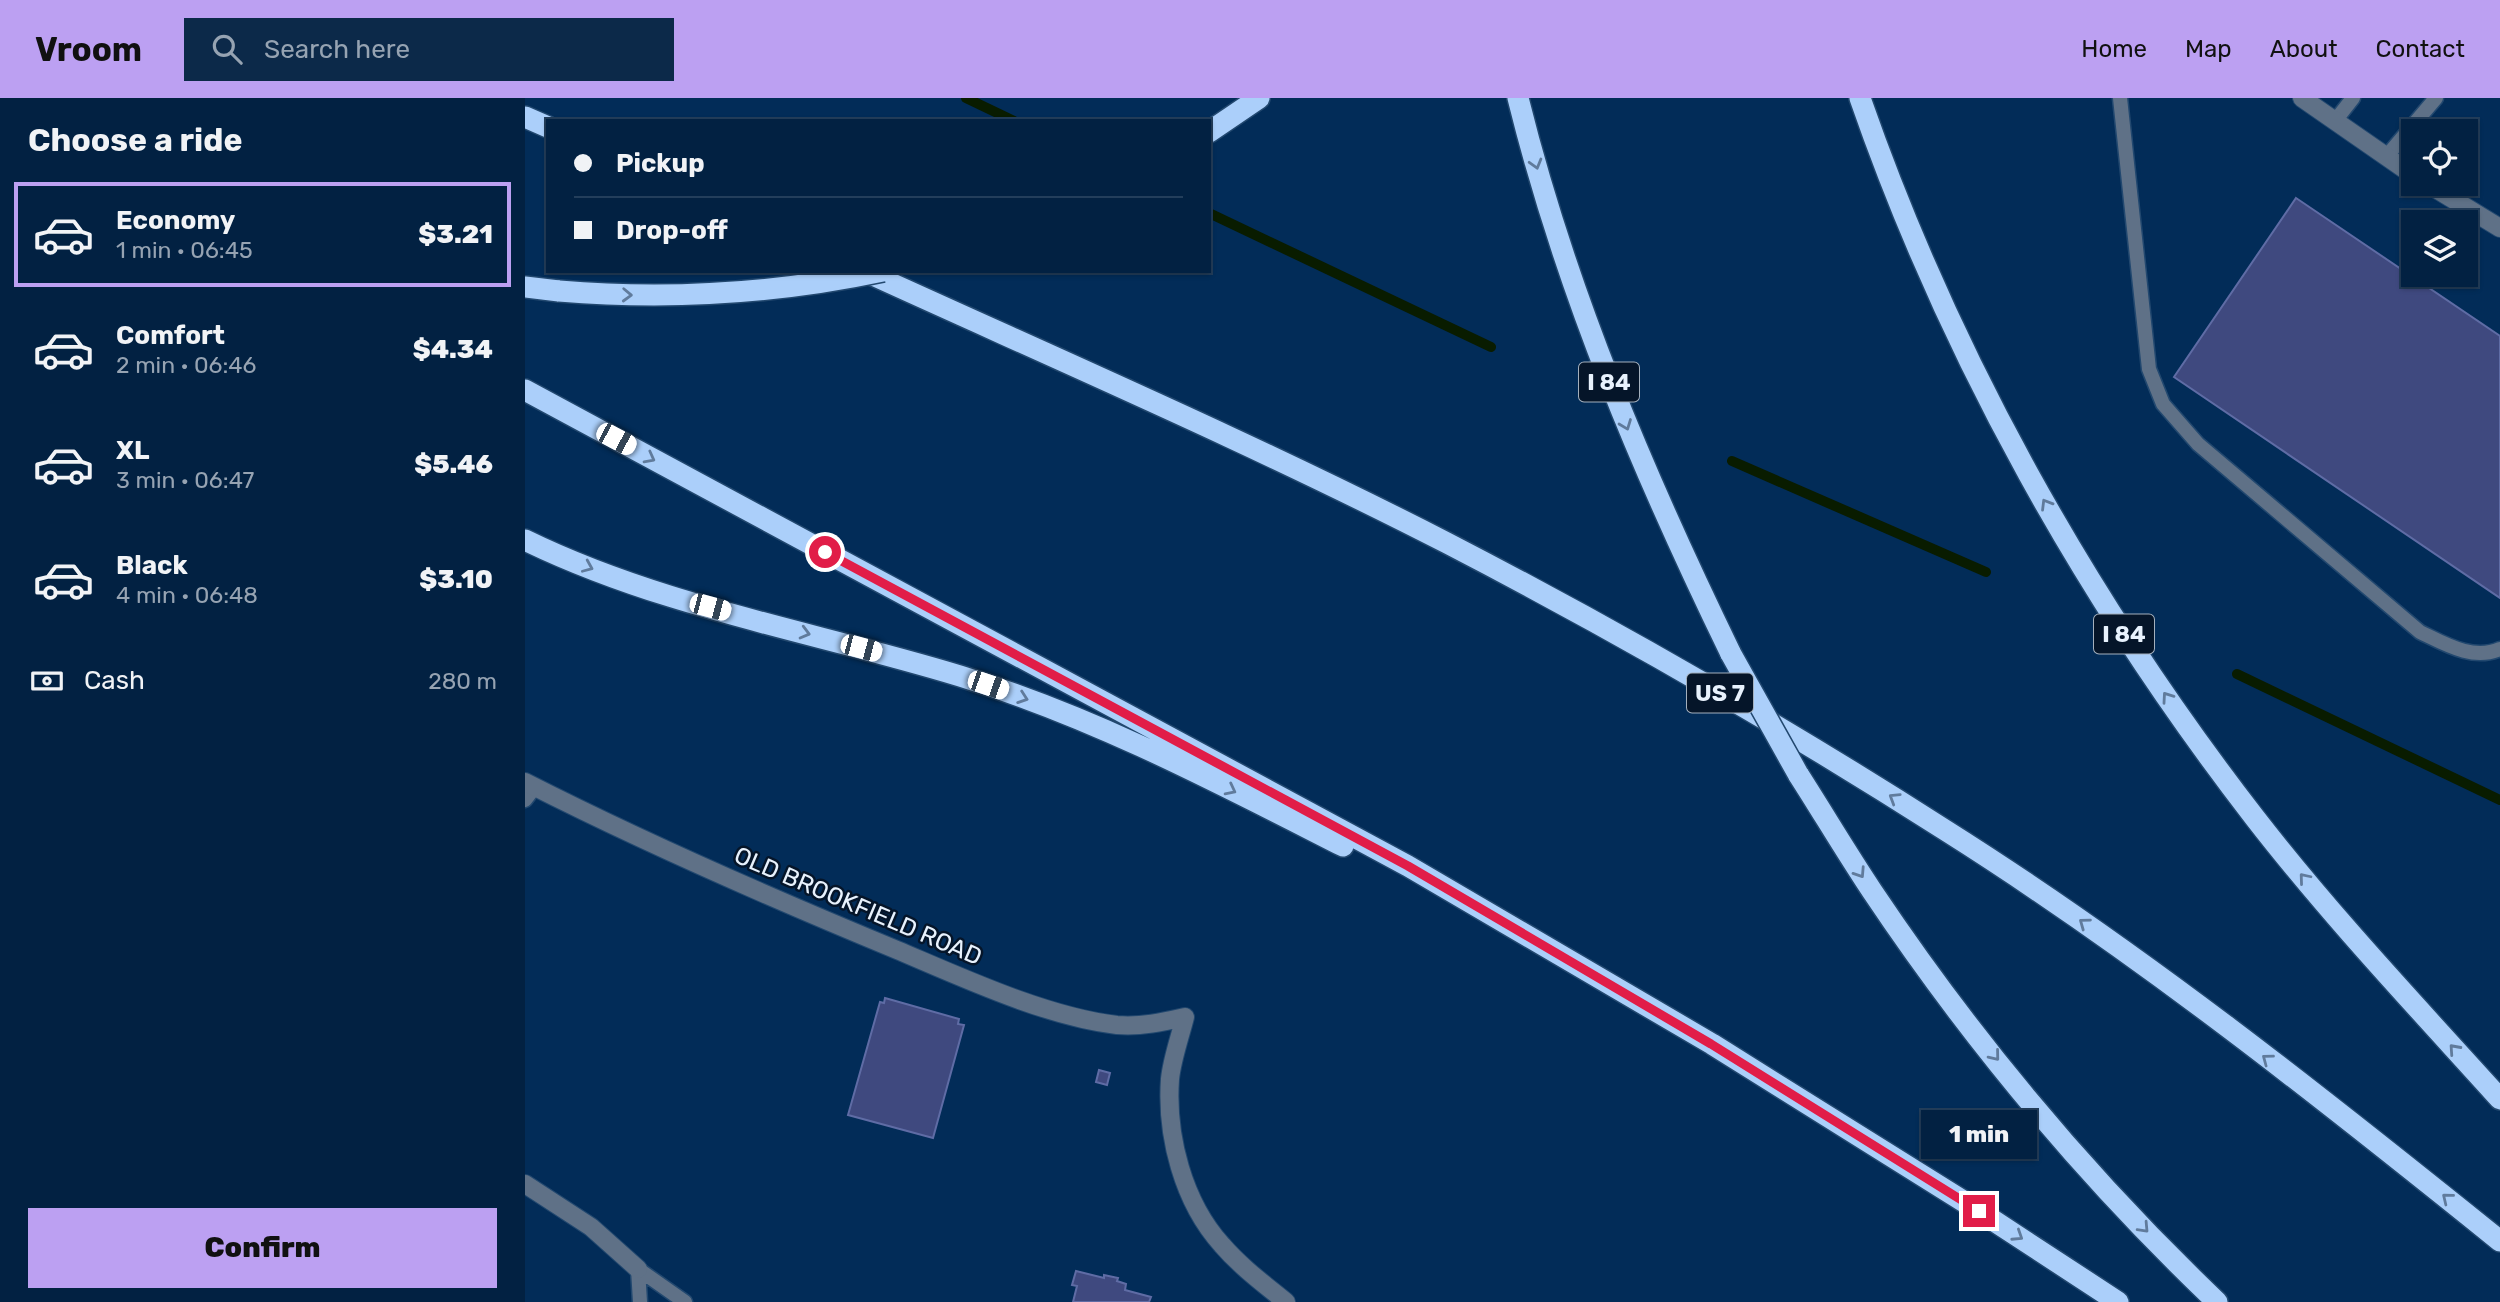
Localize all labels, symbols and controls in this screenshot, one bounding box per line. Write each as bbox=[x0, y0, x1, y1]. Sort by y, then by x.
search box bbox=[184, 18, 674, 81]
text: Vroom bbox=[35, 30, 142, 69]
icon: search bbox=[208, 30, 246, 68]
text: Search here bbox=[264, 34, 410, 65]
text: Home bbox=[2081, 35, 2147, 63]
text: Map bbox=[2185, 35, 2232, 63]
text: About bbox=[2270, 35, 2338, 63]
text: Contact bbox=[2376, 35, 2465, 63]
map controls bbox=[2401, 119, 2478, 287]
button: locate bbox=[2401, 119, 2478, 196]
text: Choose a ride bbox=[28, 121, 242, 159]
text: Pickup bbox=[616, 148, 705, 179]
one-way arrow bbox=[1528, 158, 1542, 170]
icon: car bbox=[32, 203, 95, 266]
text: Economy bbox=[116, 205, 235, 236]
button: layers bbox=[2401, 210, 2478, 287]
text: Drop-off bbox=[616, 215, 728, 246]
text: $3.21 bbox=[418, 219, 493, 250]
text: 1 min · 06:45 bbox=[116, 236, 253, 264]
one-way arrow bbox=[622, 288, 633, 303]
icon: car bbox=[32, 318, 95, 381]
text: Comfort bbox=[116, 320, 225, 351]
text: $4.34 bbox=[413, 334, 493, 365]
text: 2 min · 06:46 bbox=[116, 351, 256, 379]
road number: I 84 bbox=[1579, 362, 1639, 402]
one-way arrow bbox=[1618, 418, 1632, 430]
car bbox=[593, 420, 640, 458]
icon: car bbox=[32, 433, 95, 496]
text: XL bbox=[116, 435, 149, 466]
text: $5.46 bbox=[414, 449, 493, 480]
one-way arrow bbox=[642, 449, 655, 463]
text: 3 min · 06:47 bbox=[116, 466, 254, 494]
one-way arrow bbox=[2041, 499, 2054, 512]
route start bbox=[809, 536, 841, 568]
icon: car bbox=[32, 548, 95, 611]
text: Black bbox=[116, 550, 188, 581]
one-way arrow bbox=[580, 559, 593, 573]
text: $3.10 bbox=[419, 564, 493, 595]
text: 4 min · 06:48 bbox=[116, 581, 258, 609]
car bbox=[687, 591, 734, 623]
road number: I 84 bbox=[2094, 614, 2154, 654]
one-way arrow bbox=[799, 625, 811, 639]
car bbox=[838, 632, 885, 664]
icon: cash bbox=[28, 662, 66, 700]
text: Cash bbox=[84, 665, 145, 696]
text: 280 m bbox=[428, 667, 497, 695]
car bbox=[965, 668, 1012, 702]
road number: US 7 bbox=[1687, 674, 1753, 712]
one-way arrow bbox=[1017, 690, 1029, 704]
one-way arrow bbox=[2163, 692, 2175, 705]
one-way arrow bbox=[1224, 781, 1236, 795]
one-way arrow bbox=[1889, 793, 1902, 806]
street label: OLD BROOKFIELD ROAD bbox=[730, 841, 986, 971]
one-way arrow bbox=[1852, 865, 1865, 878]
one-way arrow bbox=[2300, 873, 2312, 886]
one-way arrow bbox=[2079, 919, 2092, 931]
one-way arrow bbox=[2450, 1044, 2463, 1057]
one-way arrow bbox=[1986, 1049, 1999, 1061]
one-way arrow bbox=[2262, 1054, 2275, 1067]
callout: 1 min bbox=[1921, 1110, 2037, 1158]
text: 1 min bbox=[1949, 1120, 2009, 1148]
one-way arrow bbox=[2442, 1194, 2455, 1206]
route end bbox=[1963, 1195, 1995, 1227]
button: Confirm bbox=[28, 1208, 497, 1288]
one-way arrow bbox=[2136, 1219, 2149, 1232]
one-way arrow bbox=[2010, 1228, 2023, 1241]

